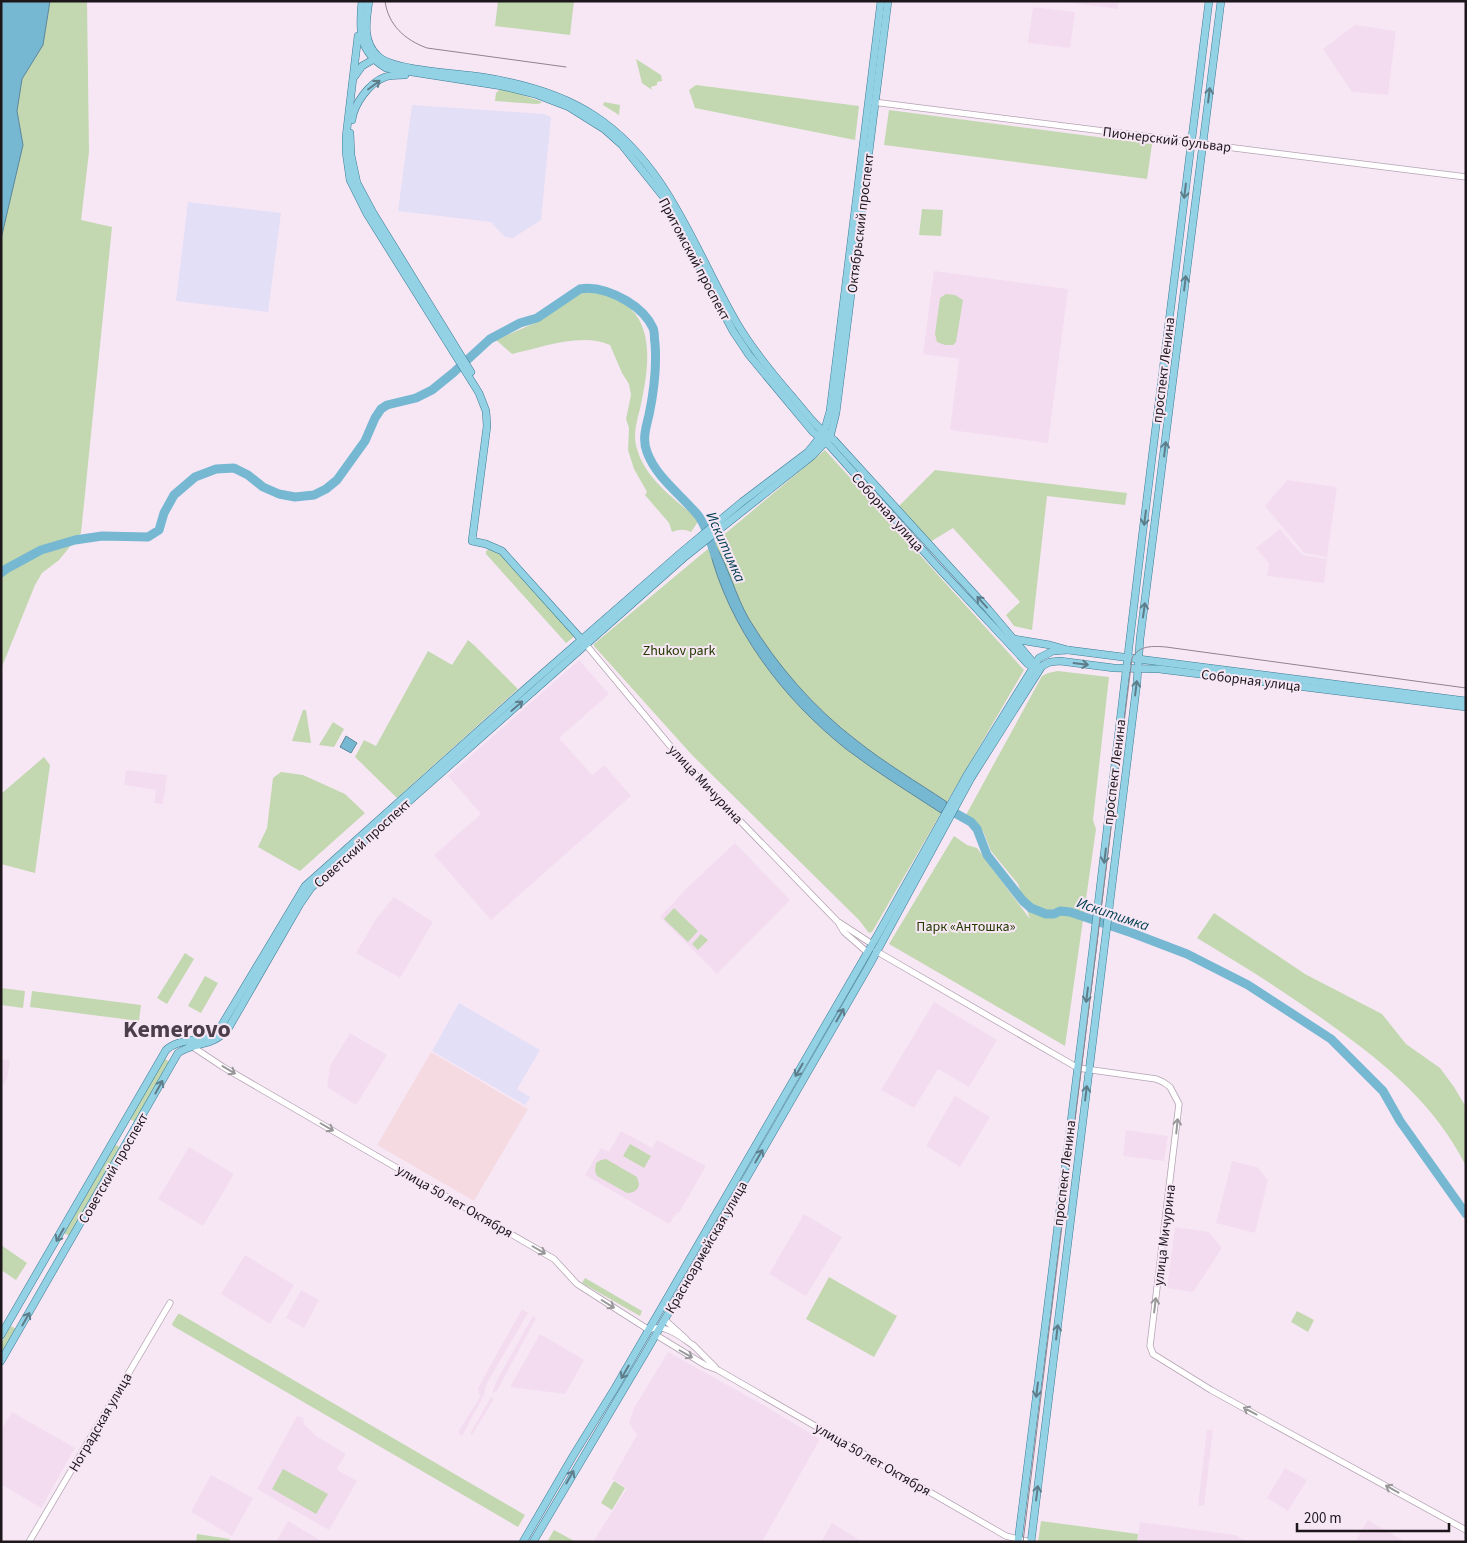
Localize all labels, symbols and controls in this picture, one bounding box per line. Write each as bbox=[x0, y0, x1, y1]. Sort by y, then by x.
one-way arrow bbox=[367, 79, 380, 90]
one-way arrow bbox=[1204, 88, 1214, 104]
street label: Пионерский бульвар bbox=[1102, 122, 1232, 158]
street label: Октябрьский проспект bbox=[842, 152, 880, 294]
one-way arrow bbox=[1180, 182, 1190, 198]
street label: Притомский проспект bbox=[653, 194, 735, 325]
one-way arrow bbox=[1180, 276, 1190, 292]
street label: проспект Ленина bbox=[1148, 316, 1180, 424]
one-way arrow bbox=[1160, 441, 1170, 457]
street label: Соборная улица bbox=[846, 469, 928, 557]
water label: Искитимка bbox=[701, 509, 750, 586]
one-way arrow bbox=[1139, 509, 1149, 525]
one-way arrow bbox=[976, 596, 988, 609]
one-way arrow bbox=[1139, 603, 1149, 619]
park label: Zhukov park bbox=[643, 641, 715, 661]
one-way arrow bbox=[1073, 659, 1089, 669]
street label: Соборная улица bbox=[1200, 665, 1302, 697]
one-way arrow bbox=[1131, 681, 1141, 697]
one-way arrow bbox=[510, 700, 523, 712]
street label: проспект Ленина bbox=[1099, 718, 1131, 826]
street label: улица Мичурина bbox=[663, 741, 747, 829]
street label: Советский проспект bbox=[310, 794, 416, 893]
one-way arrow bbox=[1100, 847, 1110, 863]
water label: Искитимка bbox=[1074, 892, 1152, 937]
park label: Парк «Антошка» bbox=[916, 917, 1016, 937]
one-way arrow bbox=[1082, 987, 1092, 1003]
one-way arrow bbox=[835, 1008, 845, 1023]
district label: Kemerovo bbox=[123, 1012, 231, 1047]
one-way arrow bbox=[794, 1063, 804, 1077]
one-way arrow bbox=[221, 1065, 235, 1075]
one-way arrow bbox=[154, 1079, 164, 1094]
one-way arrow bbox=[1082, 1086, 1092, 1102]
street label: Советский проспект bbox=[74, 1109, 154, 1228]
one-way arrow bbox=[1172, 1118, 1182, 1134]
street label: проспект Ленина bbox=[1049, 1119, 1081, 1227]
one-way arrow bbox=[320, 1122, 334, 1132]
one-way arrow bbox=[755, 1150, 765, 1164]
street label: улица 50 лет Октября bbox=[393, 1160, 516, 1243]
street label: Красноармейская улица bbox=[661, 1178, 753, 1317]
street label: улица Мичурина bbox=[1149, 1183, 1181, 1287]
one-way arrow bbox=[54, 1227, 64, 1241]
one-way arrow bbox=[532, 1245, 547, 1255]
one-way arrow bbox=[601, 1298, 615, 1309]
one-way arrow bbox=[1151, 1298, 1161, 1314]
one-way arrow bbox=[21, 1311, 31, 1326]
one-way arrow bbox=[1052, 1324, 1062, 1340]
one-way arrow bbox=[679, 1349, 693, 1359]
one-way arrow bbox=[619, 1365, 629, 1379]
street label: Ноградская улица bbox=[64, 1369, 137, 1476]
one-way arrow bbox=[1032, 1382, 1042, 1398]
one-way arrow bbox=[1243, 1406, 1258, 1415]
street label: улица 50 лет Октября bbox=[811, 1418, 934, 1501]
one-way arrow bbox=[566, 1470, 576, 1485]
one-way arrow bbox=[1386, 1484, 1400, 1494]
one-way arrow bbox=[1032, 1486, 1042, 1502]
scale bar bbox=[1297, 1500, 1450, 1532]
text: 200 m bbox=[1304, 1508, 1342, 1529]

